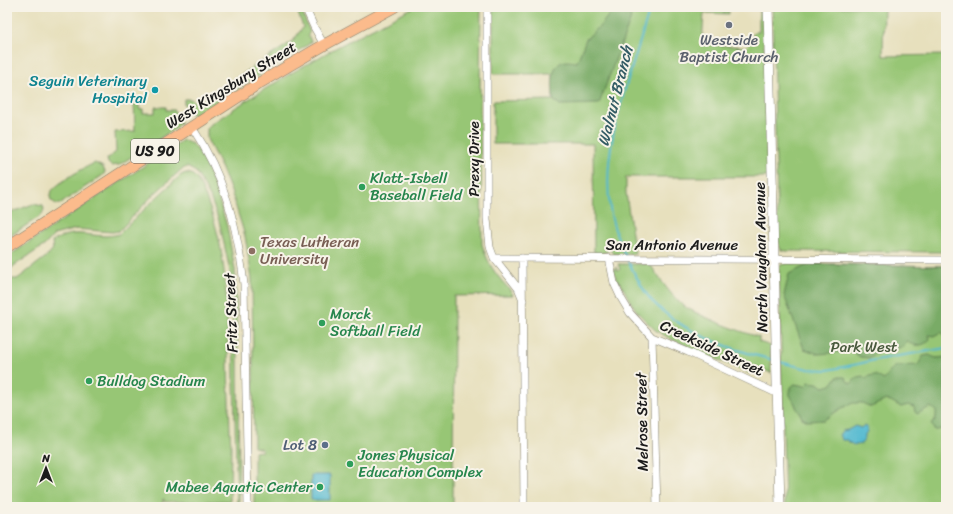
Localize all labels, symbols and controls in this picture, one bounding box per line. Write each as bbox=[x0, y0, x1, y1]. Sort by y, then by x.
marker: Westside Baptist Church bbox=[724, 20, 734, 30]
place label: Westside Baptist Church bbox=[680, 27, 779, 70]
street label: West Kingsbury Street bbox=[161, 34, 302, 136]
water label: Walnut Branch bbox=[589, 41, 642, 149]
place label: Seguin Veterinary Hospital bbox=[29, 68, 148, 111]
marker: Seguin Veterinary Hospital bbox=[150, 85, 160, 95]
street label: Prexy Drive bbox=[461, 121, 487, 197]
road number: US 90 bbox=[131, 139, 179, 163]
place label: Klatt-Isbell Baseball Field bbox=[370, 165, 463, 208]
street label: North Vaughan Avenue bbox=[747, 181, 775, 332]
marker: Klatt-Isbell Baseball Field bbox=[357, 182, 367, 192]
place label: Texas Lutheran University bbox=[260, 229, 359, 272]
street label: San Antonio Avenue bbox=[606, 232, 739, 258]
marker: Texas Lutheran University bbox=[247, 246, 257, 256]
street label: Fritz Street bbox=[217, 272, 245, 353]
place label: Morck Softball Field bbox=[330, 301, 421, 344]
street label: Creekside Street bbox=[656, 312, 769, 384]
marker: Morck Softball Field bbox=[317, 318, 327, 328]
park label: Park West bbox=[831, 334, 898, 360]
place label: Bulldog Stadium bbox=[97, 368, 206, 394]
street label: Melrose Street bbox=[628, 371, 656, 472]
marker: Bulldog Stadium bbox=[84, 376, 94, 386]
place label: Lot 8 bbox=[283, 432, 317, 458]
marker: Lot 8 bbox=[320, 440, 330, 450]
place label: Jones Physical Education Complex bbox=[357, 442, 483, 485]
north arrow bbox=[26, 448, 66, 488]
text: N bbox=[41, 449, 50, 468]
marker: Jones Physical Education Complex bbox=[345, 459, 355, 469]
place label: Mabee Aquatic Center bbox=[166, 474, 313, 500]
marker: Mabee Aquatic Center bbox=[315, 482, 325, 492]

